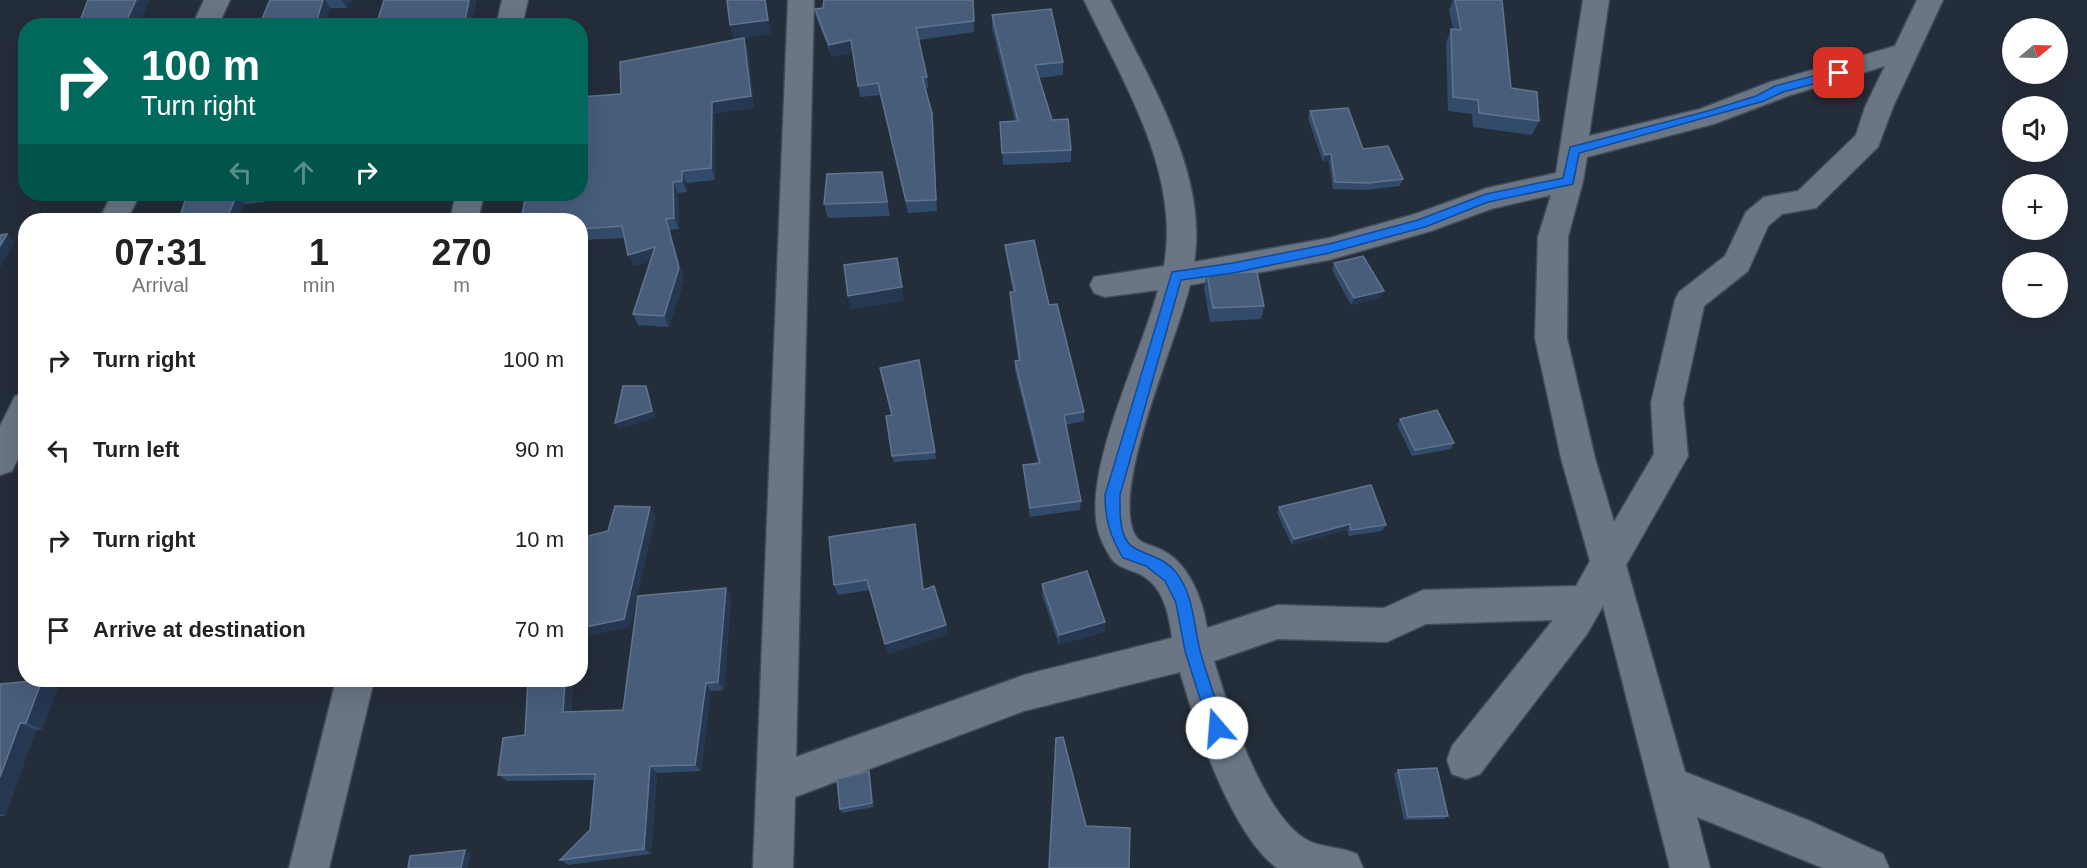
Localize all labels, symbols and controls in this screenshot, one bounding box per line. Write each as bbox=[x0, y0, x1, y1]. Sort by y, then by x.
north arrow bbox=[2002, 18, 2068, 84]
map controls bbox=[2002, 18, 2068, 318]
icon: right bbox=[42, 42, 120, 120]
text: 100 m bbox=[141, 42, 260, 89]
pin bbox=[1813, 47, 1864, 98]
icon: arrive bbox=[1822, 56, 1855, 89]
text: Turn right bbox=[141, 91, 256, 121]
button: sound bbox=[2002, 96, 2068, 162]
icon: left bbox=[224, 156, 257, 189]
icon: ahead bbox=[287, 156, 320, 189]
icon: right bbox=[350, 156, 383, 189]
button: + bbox=[2002, 174, 2068, 240]
text: 07:31 bbox=[114, 232, 206, 273]
text: 1 bbox=[309, 232, 329, 273]
text: 270 bbox=[431, 232, 492, 273]
button: − bbox=[2002, 252, 2068, 318]
text: Arrival bbox=[132, 274, 189, 296]
text: min bbox=[303, 274, 335, 296]
text: m bbox=[453, 274, 470, 296]
icon: right bbox=[42, 344, 75, 377]
text: Turn right bbox=[93, 347, 195, 372]
text: 100 m bbox=[503, 347, 564, 372]
icon: left bbox=[42, 434, 75, 467]
text: Turn left bbox=[93, 437, 179, 462]
text: 90 m bbox=[515, 437, 564, 462]
icon: right bbox=[42, 524, 75, 557]
text: Turn right bbox=[93, 527, 195, 552]
text: 10 m bbox=[515, 527, 564, 552]
icon: arrive bbox=[42, 614, 75, 647]
text: Arrive at destination bbox=[93, 617, 306, 642]
text: 70 m bbox=[515, 617, 564, 642]
position arrow bbox=[1185, 696, 1249, 760]

